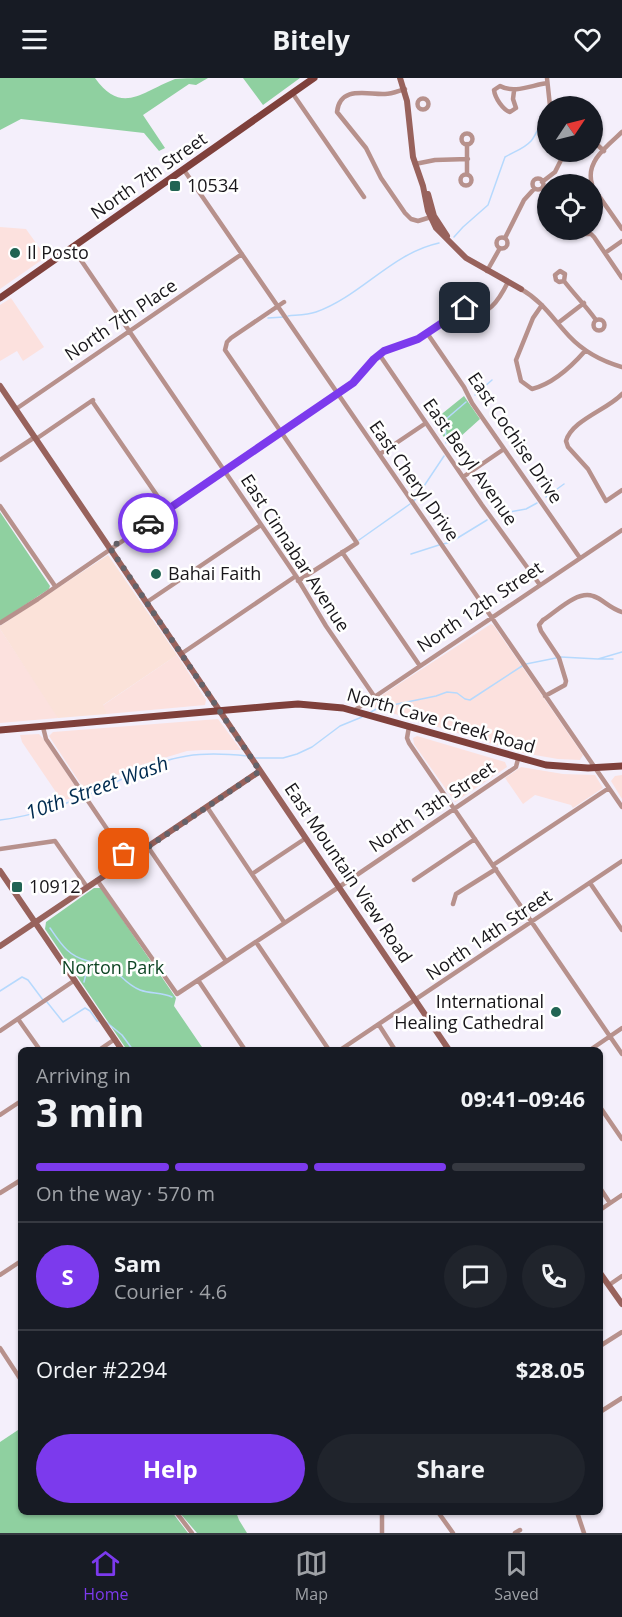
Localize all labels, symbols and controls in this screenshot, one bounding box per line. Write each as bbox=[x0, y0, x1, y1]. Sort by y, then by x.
text: Bitely bbox=[272, 21, 350, 58]
icon: menu bbox=[18, 23, 51, 56]
icon: heart bbox=[571, 23, 604, 56]
north arrow bbox=[537, 96, 603, 162]
map controls bbox=[537, 96, 603, 240]
street label: North 7th Street bbox=[86, 126, 211, 224]
place label: 10534 bbox=[187, 173, 238, 197]
button: locate bbox=[537, 174, 603, 240]
marker: 10534 bbox=[168, 179, 182, 193]
place label: Il Posto bbox=[27, 240, 89, 264]
marker: Il Posto bbox=[8, 246, 22, 260]
street label: North 7th Place bbox=[60, 273, 181, 366]
pin bbox=[439, 282, 490, 333]
icon: home bbox=[448, 291, 481, 324]
street label: East Cochise Drive bbox=[463, 367, 569, 508]
street label: East Beryl Avenue bbox=[418, 393, 524, 530]
street label: East Cheryl Drive bbox=[364, 415, 465, 545]
street label: East Cinnabar Avenue bbox=[236, 469, 356, 636]
courier bbox=[118, 493, 178, 553]
icon: car bbox=[132, 507, 165, 540]
street label: North 12th Street bbox=[412, 555, 547, 657]
place label: Bahai Faith bbox=[168, 561, 261, 585]
marker: Bahai Faith bbox=[149, 567, 163, 581]
street label: North Cave Creek Road bbox=[344, 682, 538, 758]
water label: 10th Street Wash bbox=[22, 749, 172, 826]
street label: North 13th Street bbox=[364, 755, 499, 857]
street label: East Mountain View Road bbox=[279, 778, 418, 967]
pin bbox=[98, 828, 149, 879]
icon: bag bbox=[107, 837, 140, 870]
place label: 10912 bbox=[29, 874, 80, 898]
marker: 10912 bbox=[10, 880, 24, 894]
street label: North 14th Street bbox=[421, 883, 556, 985]
park label: Norton Park bbox=[62, 955, 165, 979]
place label: International Healing Cathedral bbox=[394, 989, 544, 1034]
marker: International Healing Cathedral bbox=[549, 1005, 563, 1019]
text: Arriving in bbox=[36, 1062, 131, 1089]
text: 09:41–09:46 bbox=[461, 1083, 585, 1113]
text: 3 min bbox=[36, 1085, 144, 1138]
text: On the way · 570 m bbox=[36, 1180, 215, 1207]
button: chat bbox=[444, 1245, 507, 1308]
button: phone bbox=[522, 1245, 585, 1308]
text: Sam bbox=[114, 1248, 161, 1278]
text: S bbox=[61, 1261, 74, 1291]
text: Courier · 4.6 bbox=[114, 1278, 227, 1305]
text: Order #2294 bbox=[36, 1354, 167, 1384]
text: $28.05 bbox=[516, 1354, 585, 1384]
button: Help bbox=[36, 1434, 305, 1503]
button: Share bbox=[317, 1434, 585, 1503]
tab: Home bbox=[83, 1547, 128, 1605]
tab: Map bbox=[295, 1547, 328, 1605]
tab: Saved bbox=[494, 1547, 539, 1605]

